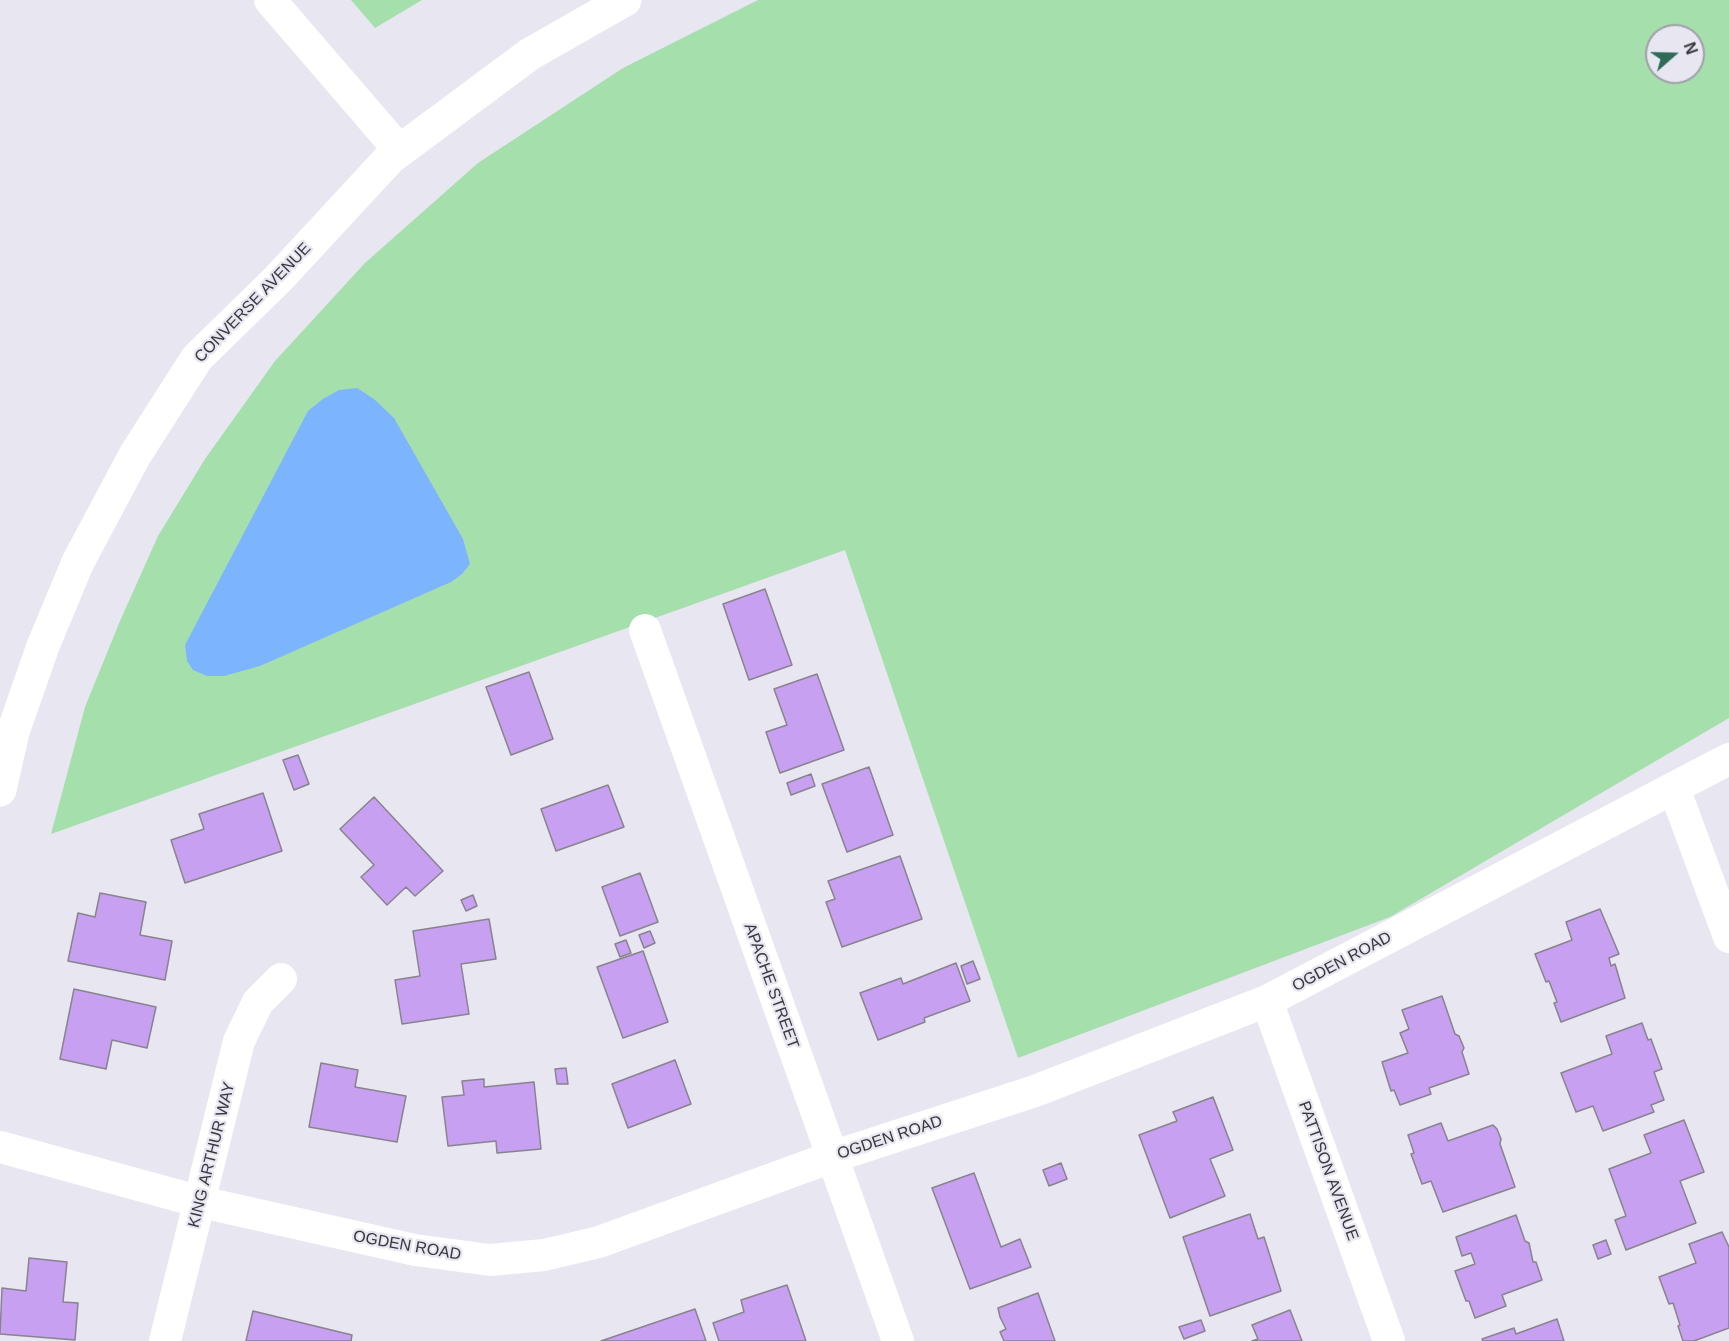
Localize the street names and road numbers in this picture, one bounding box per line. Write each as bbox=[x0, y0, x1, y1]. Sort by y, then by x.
street label: CONVERSE AVENUE bbox=[191, 239, 315, 367]
street label: APACHE STREET bbox=[739, 921, 803, 1051]
street label: OGDEN ROAD bbox=[1289, 928, 1395, 996]
street label: KING ARTHUR WAY bbox=[185, 1080, 239, 1230]
street label: PATTISON AVENUE bbox=[1294, 1099, 1362, 1243]
street label: OGDEN ROAD bbox=[835, 1112, 945, 1164]
street label: OGDEN ROAD bbox=[351, 1227, 463, 1265]

